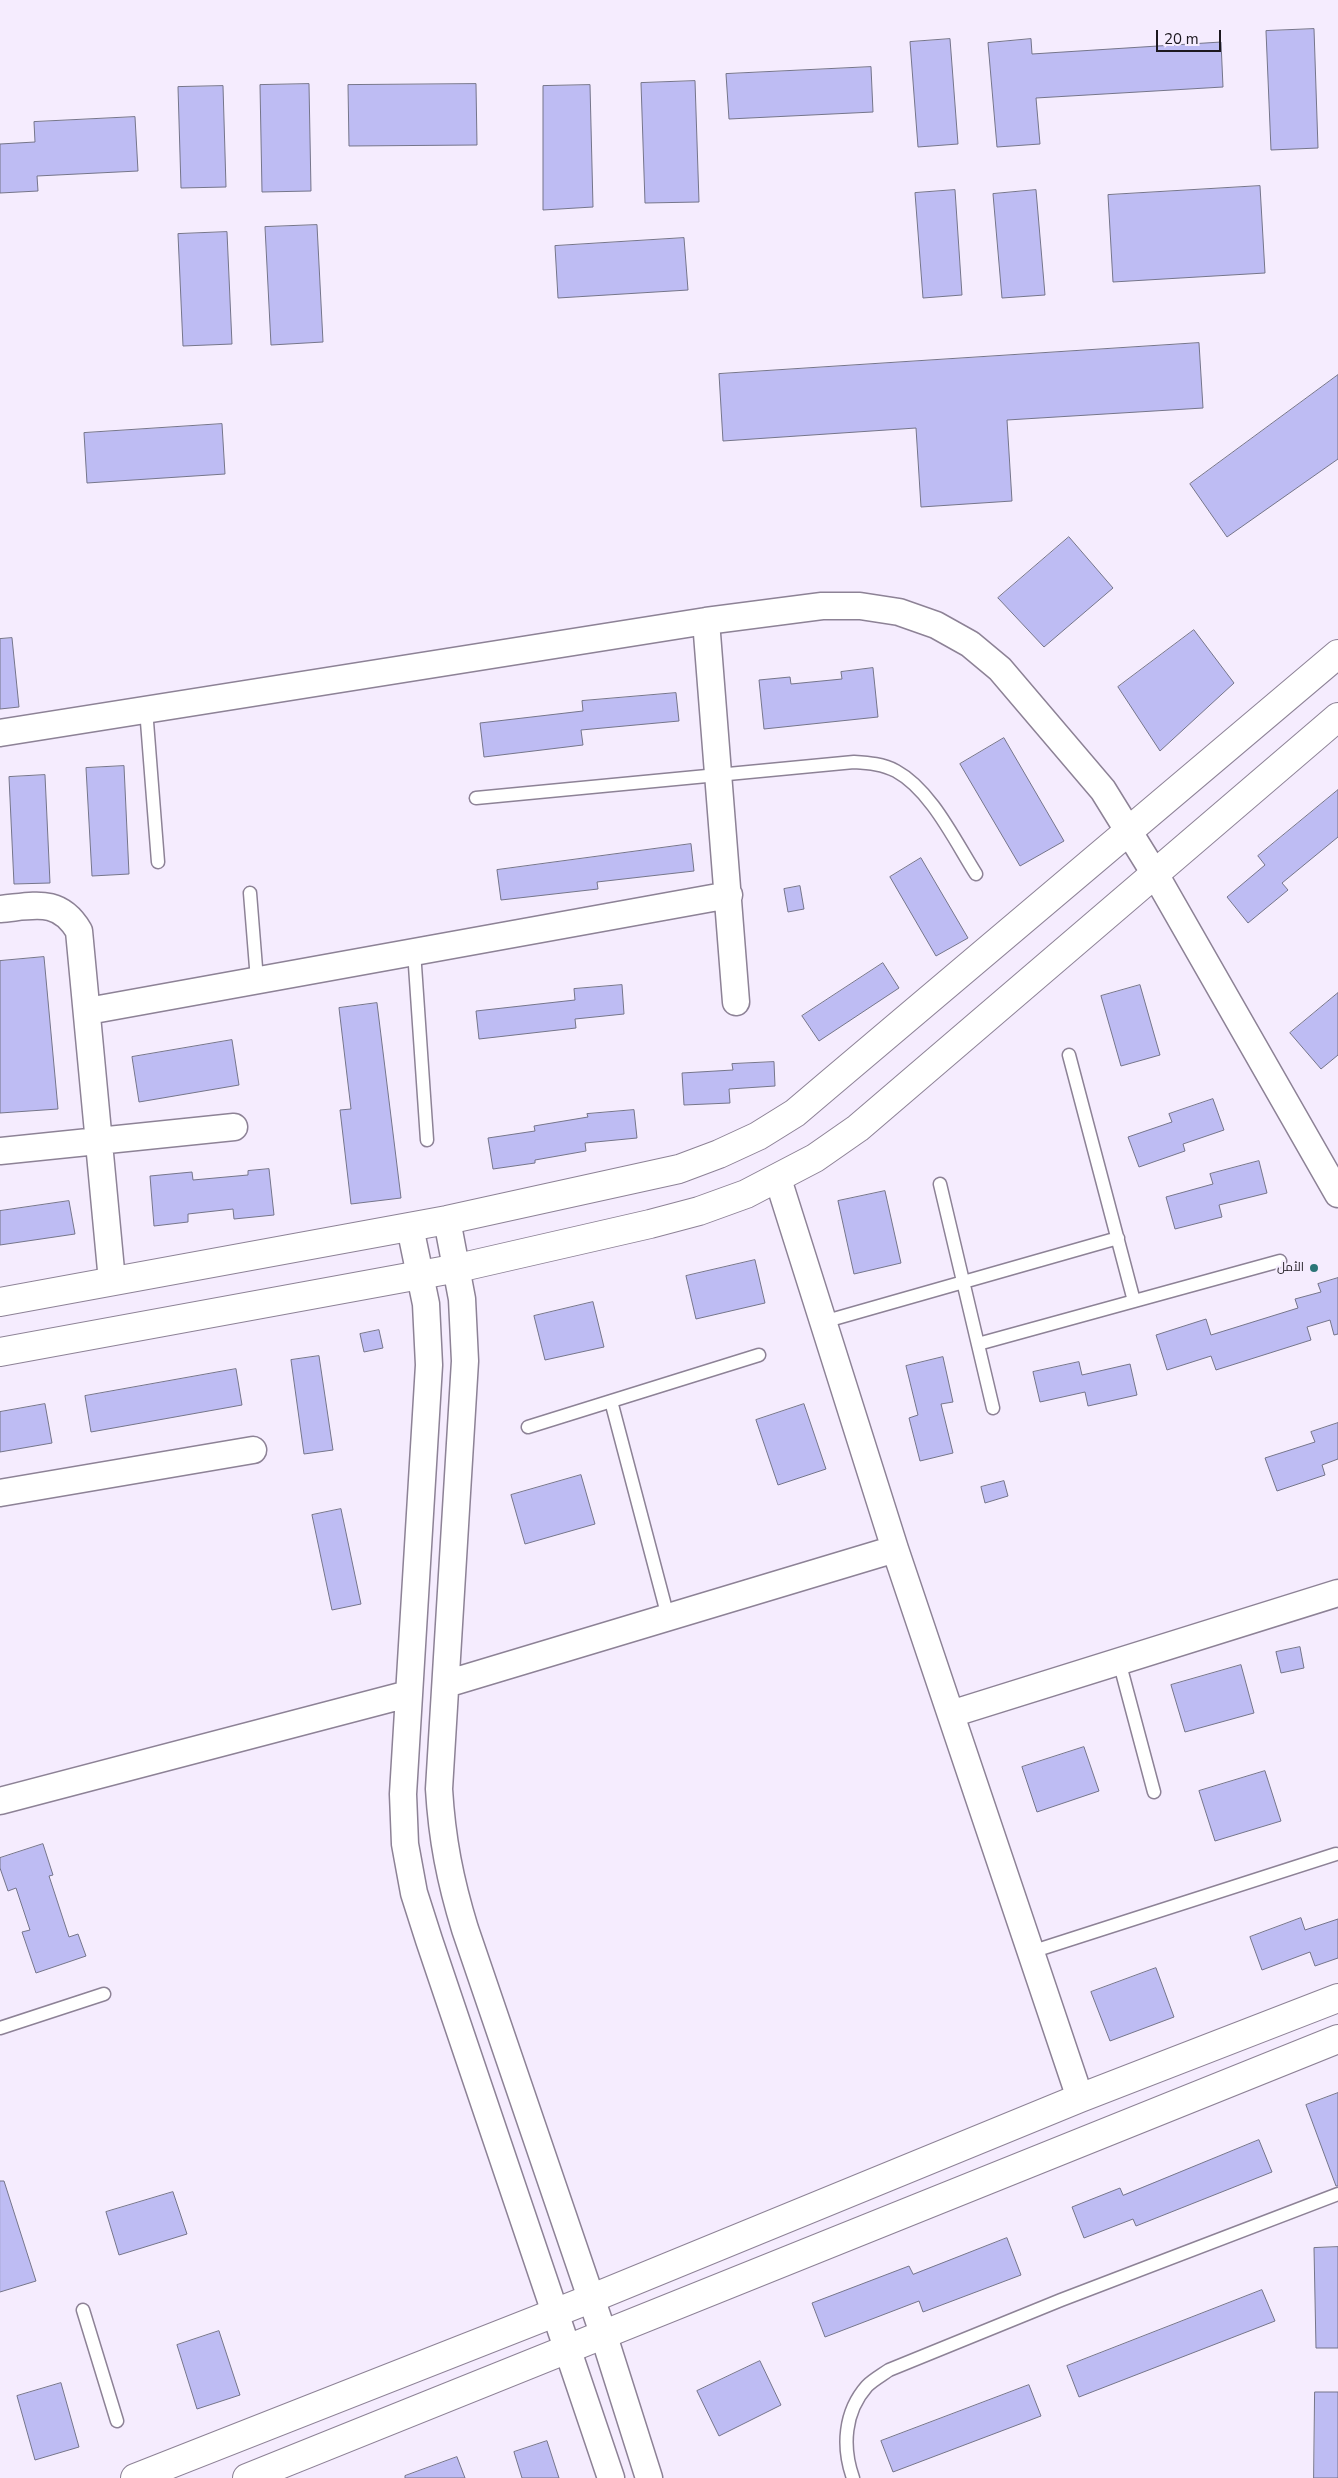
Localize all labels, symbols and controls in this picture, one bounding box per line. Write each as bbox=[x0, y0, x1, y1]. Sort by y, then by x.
scale bar bbox=[1158, 20, 1223, 52]
text: 20 m bbox=[1164, 29, 1199, 49]
place label: الأمل bbox=[1277, 1261, 1304, 1275]
marker: الأمل bbox=[1308, 1262, 1320, 1274]

